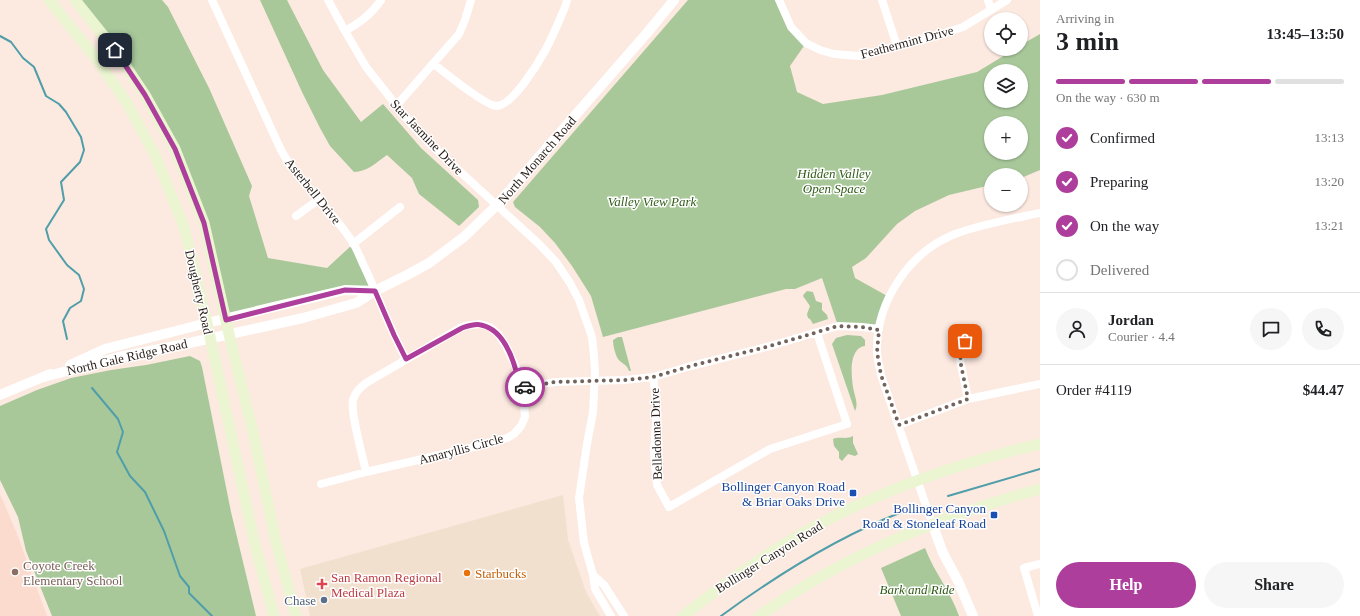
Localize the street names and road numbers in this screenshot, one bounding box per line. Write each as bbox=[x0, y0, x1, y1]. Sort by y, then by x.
street label: Feathermint Drive bbox=[859, 22, 955, 62]
street label: Star Jasmine Drive bbox=[387, 96, 467, 178]
street label: North Monarch Road bbox=[495, 113, 579, 207]
street label: Asterbell Drive bbox=[282, 155, 344, 227]
street label: Dougherty Road bbox=[182, 248, 216, 336]
street label: North Gale Ridge Road bbox=[65, 336, 189, 378]
street label: Belladonna Drive bbox=[647, 388, 665, 480]
street label: Amaryllis Circle bbox=[417, 430, 505, 468]
street label: Bollinger Canyon Road bbox=[713, 518, 826, 596]

